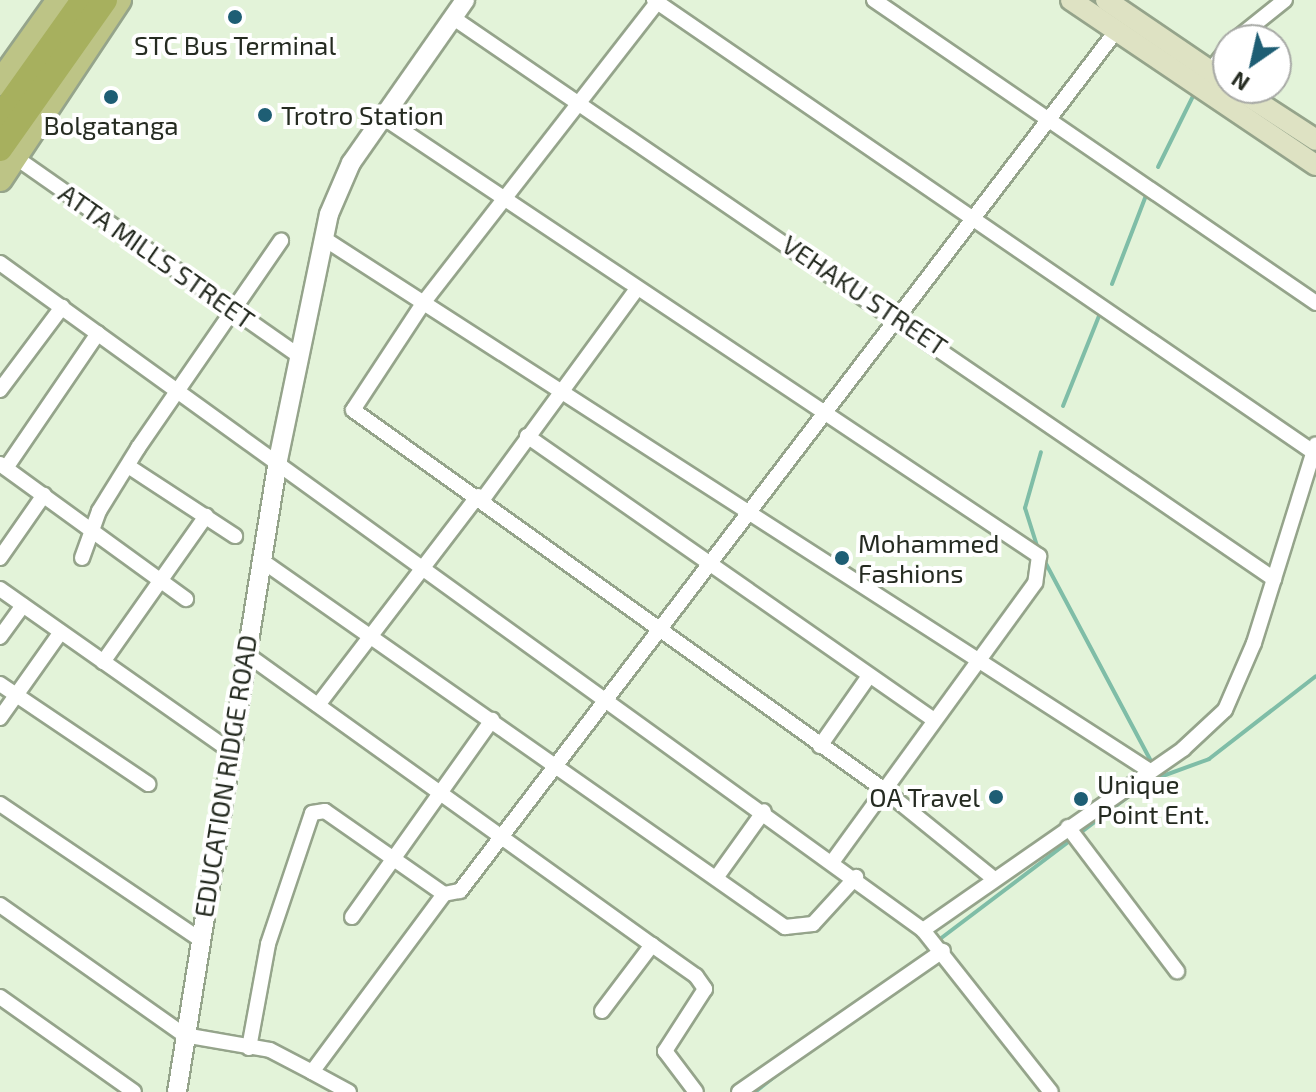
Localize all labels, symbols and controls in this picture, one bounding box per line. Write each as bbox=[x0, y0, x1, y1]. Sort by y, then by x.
marker: STC Bus Terminal bbox=[226, 8, 244, 26]
north arrow bbox=[1212, 24, 1292, 104]
place label: STC Bus Terminal bbox=[134, 29, 336, 61]
text: N bbox=[1226, 67, 1254, 97]
marker: Bolgatanga bbox=[102, 88, 120, 106]
place label: Trotro Station bbox=[281, 99, 444, 131]
marker: Trotro Station bbox=[256, 106, 274, 124]
place label: Bolgatanga bbox=[43, 109, 179, 141]
street label: ATTA MILLS STREET bbox=[53, 177, 261, 335]
street label: VEHAKU STREET bbox=[777, 228, 953, 362]
place label: Mohammed Fashions bbox=[858, 527, 999, 588]
marker: Mohammed Fashions bbox=[833, 549, 851, 567]
street label: EDUCATION RIDGE ROAD bbox=[187, 633, 263, 919]
place label: Unique Point Ent. bbox=[1097, 768, 1210, 830]
place label: OA Travel bbox=[868, 781, 980, 813]
marker: OA Travel bbox=[987, 788, 1005, 806]
marker: Unique Point Ent. bbox=[1072, 790, 1090, 808]

